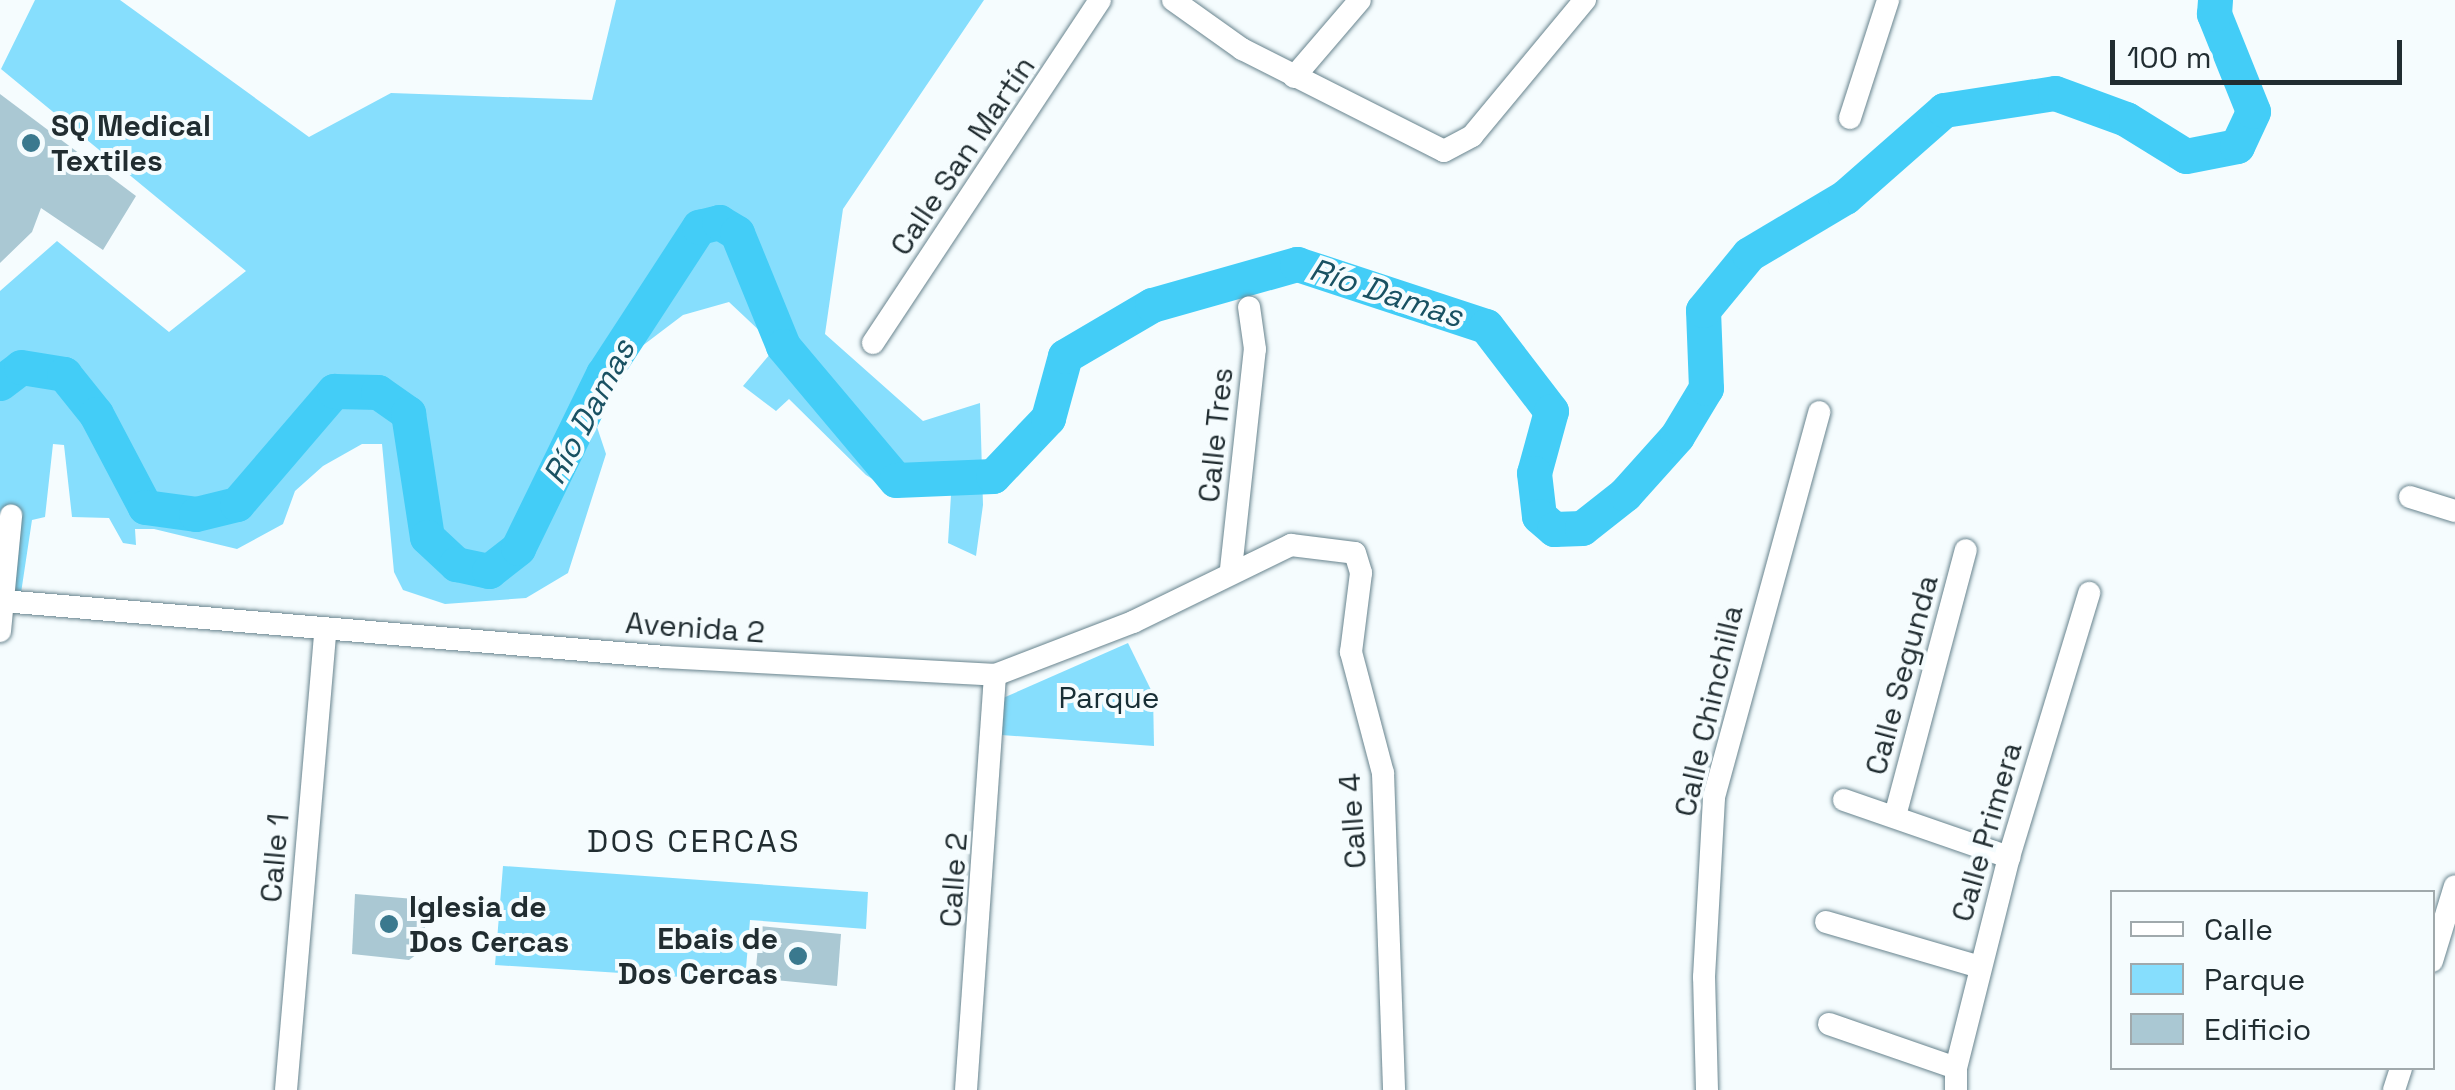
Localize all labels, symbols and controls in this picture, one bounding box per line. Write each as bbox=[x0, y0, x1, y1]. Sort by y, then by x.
scale bar bbox=[2115, 20, 2408, 82]
text: 100 m bbox=[2127, 38, 2212, 77]
street label: Calle San Martín bbox=[883, 50, 1043, 262]
place label: SQ Medical Textiles bbox=[51, 108, 211, 178]
marker: SQ Medical Textiles bbox=[20, 132, 42, 154]
water label: Río Damas bbox=[1305, 250, 1467, 336]
water label: Río Damas bbox=[535, 333, 643, 491]
street label: Calle Tres bbox=[1191, 365, 1241, 505]
street label: Calle Segunda bbox=[1858, 571, 1946, 779]
street label: Calle Chinchilla bbox=[1667, 602, 1751, 820]
street label: Avenida 2 bbox=[624, 605, 766, 651]
park label: Parque bbox=[1058, 680, 1160, 716]
street label: Calle Primera bbox=[1944, 738, 2030, 926]
street label: Calle 4 bbox=[1332, 772, 1374, 870]
street label: Calle 1 bbox=[253, 812, 297, 904]
district label: DOS CERCAS bbox=[587, 822, 801, 860]
street label: Calle 2 bbox=[933, 831, 975, 929]
place label: Iglesia de Dos Cercas bbox=[409, 889, 569, 960]
legend bbox=[2110, 890, 2435, 1070]
text: Calle bbox=[2204, 910, 2273, 949]
marker: Iglesia de Dos Cercas bbox=[378, 913, 400, 935]
place label: Ebais de Dos Cercas bbox=[618, 921, 778, 992]
marker: Ebais de Dos Cercas bbox=[787, 945, 809, 967]
text: Parque bbox=[2204, 960, 2305, 999]
text: Edificio bbox=[2204, 1010, 2311, 1049]

